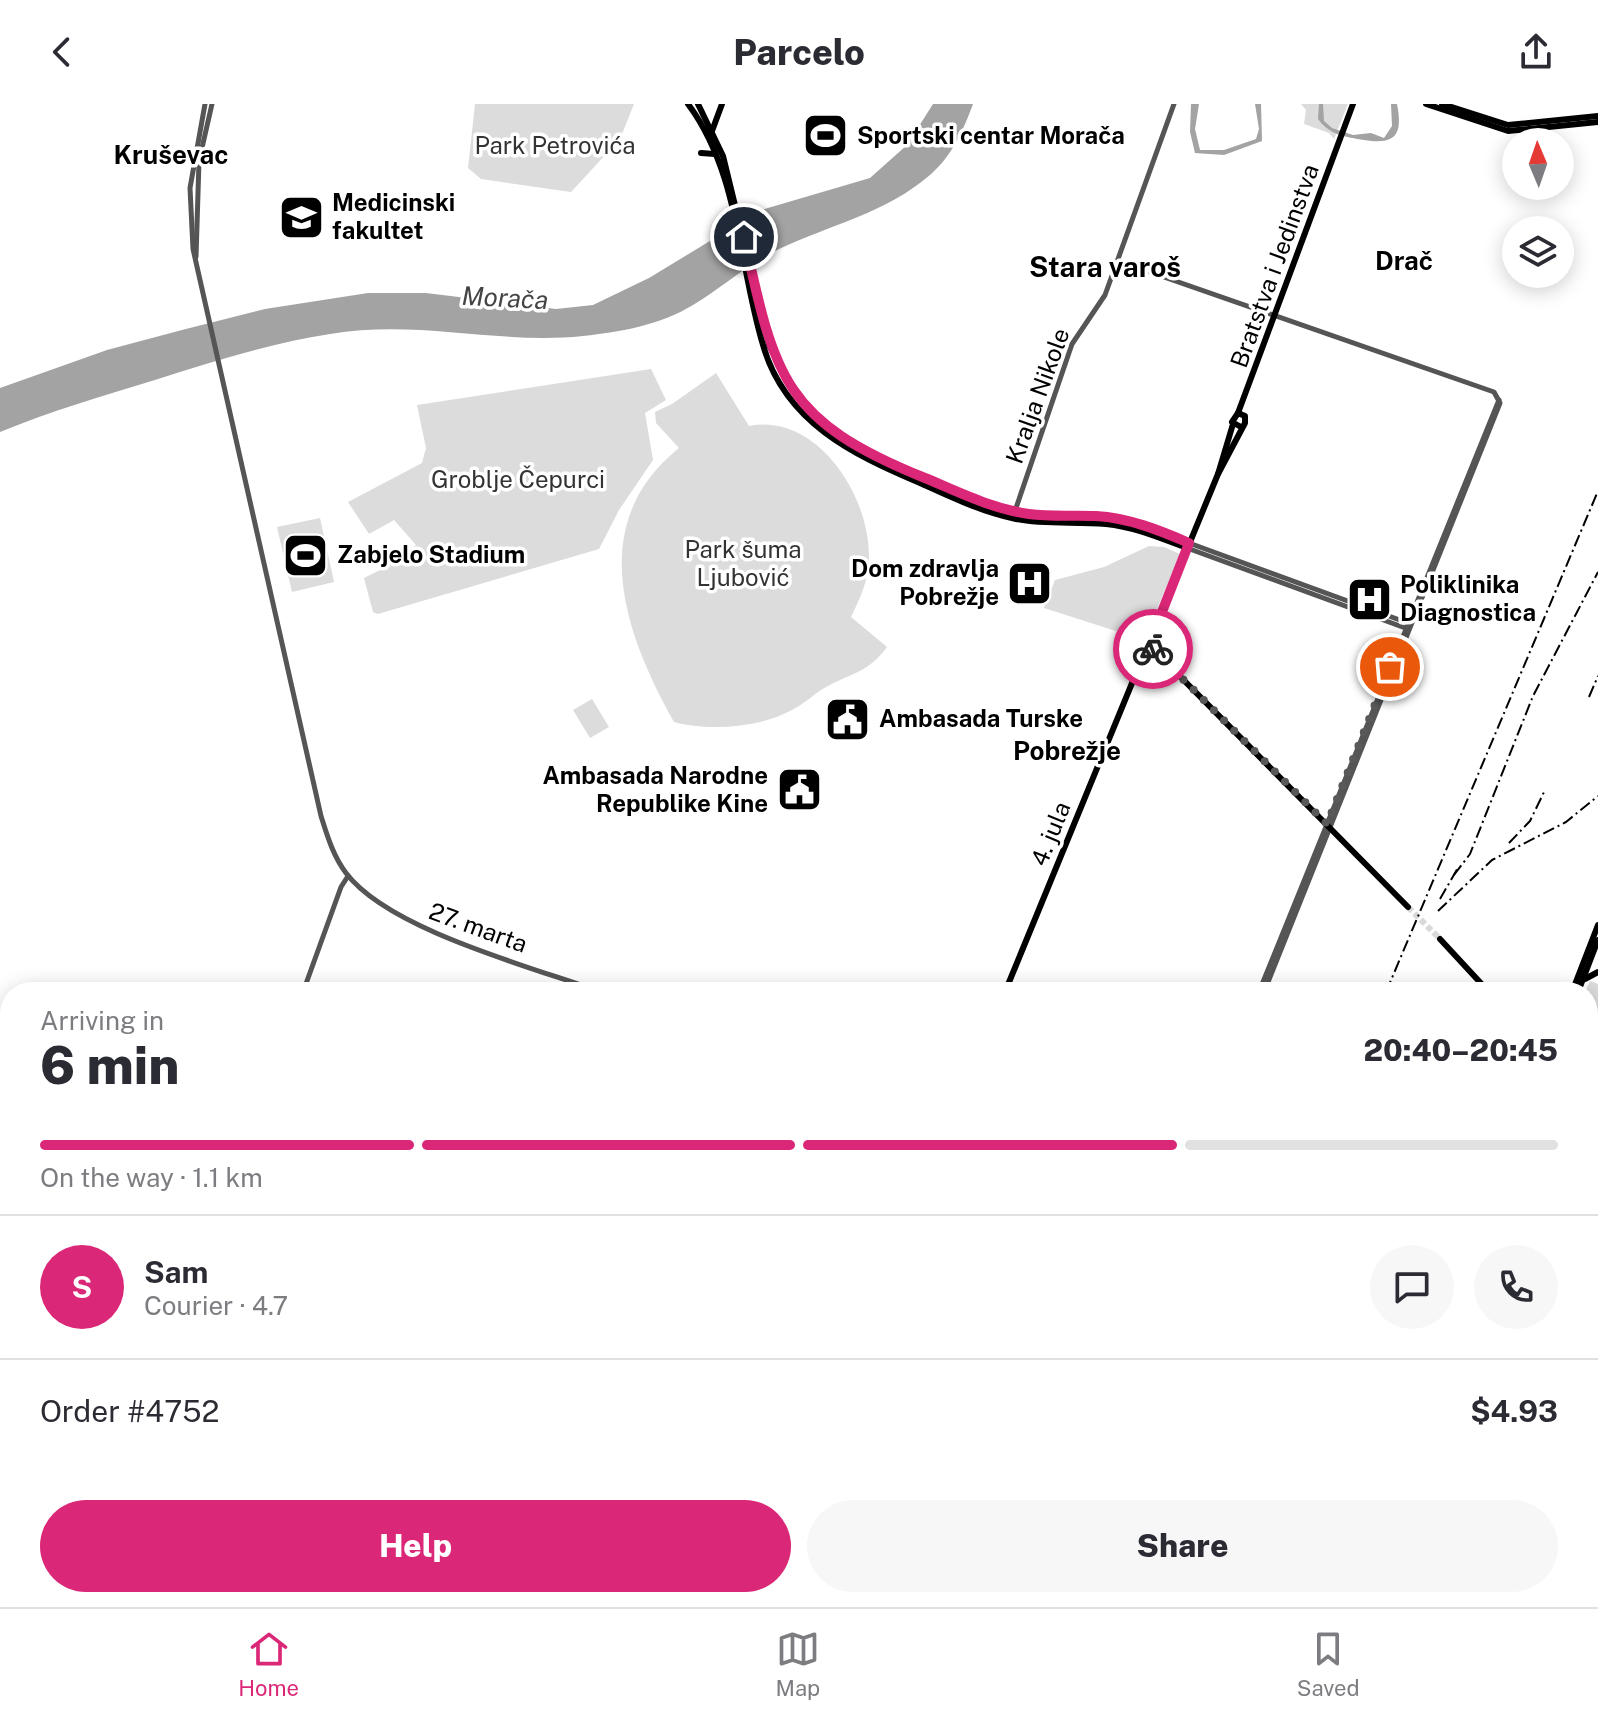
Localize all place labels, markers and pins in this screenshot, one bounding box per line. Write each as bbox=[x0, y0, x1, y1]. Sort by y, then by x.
sports icon: Sportski centar Morača bbox=[802, 112, 850, 160]
place label: Sportski centar Morača bbox=[857, 121, 1125, 149]
place label: Medicinski fakultet bbox=[332, 188, 455, 244]
school or university icon: Medicinski fakultet bbox=[277, 193, 325, 241]
pin bbox=[710, 203, 778, 271]
sports icon: Zabjelo Stadium bbox=[282, 531, 330, 579]
place label: Zabjelo Stadium bbox=[337, 540, 525, 568]
place label: Dom zdravlja Pobrežje bbox=[851, 554, 999, 610]
hospital icon: Dom zdravlja Pobrežje bbox=[1006, 559, 1054, 607]
place label: Poliklinika Diagnostica bbox=[1400, 570, 1536, 626]
hospital icon: Poliklinika Diagnostica bbox=[1345, 575, 1393, 623]
pin bbox=[1356, 633, 1424, 701]
public building icon: Ambasada Turske bbox=[824, 695, 872, 743]
place label: Ambasada Turske bbox=[879, 704, 1083, 732]
place label: Ambasada Narodne Republike Kine bbox=[542, 761, 768, 817]
public building icon: Ambasada Narodne Republike Kine bbox=[775, 766, 823, 814]

